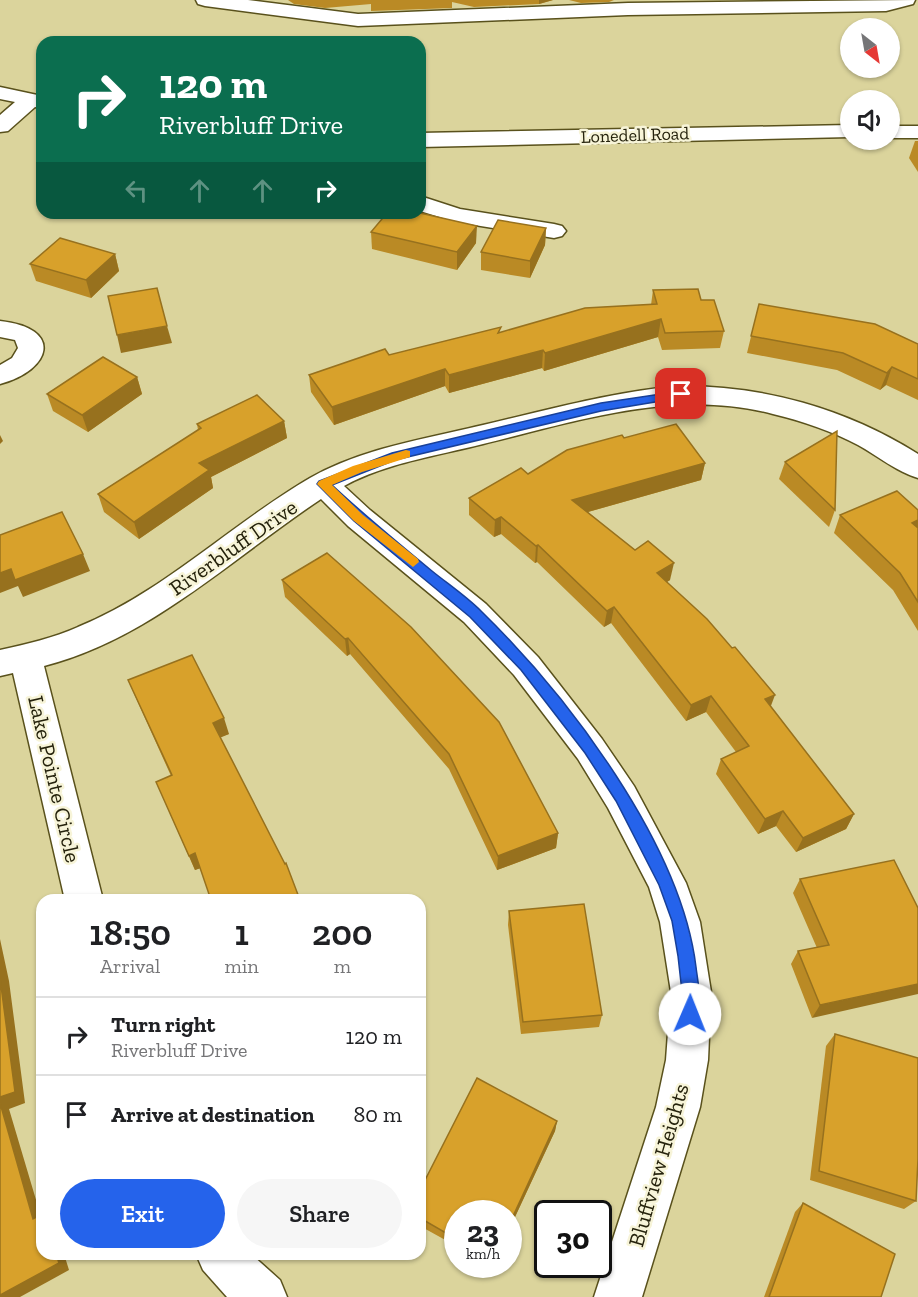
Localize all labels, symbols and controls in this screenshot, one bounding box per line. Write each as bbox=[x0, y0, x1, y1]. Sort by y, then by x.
north arrow bbox=[840, 18, 900, 78]
map controls bbox=[840, 18, 900, 150]
text: 120 m bbox=[159, 58, 267, 109]
icon: right bbox=[60, 60, 138, 138]
button: sound bbox=[840, 90, 900, 150]
text: Riverbluff Drive bbox=[159, 109, 343, 141]
street label: Lonedell Road bbox=[580, 122, 690, 148]
icon: left bbox=[120, 174, 153, 207]
icon: ahead bbox=[183, 174, 216, 207]
icon: ahead bbox=[246, 174, 279, 207]
icon: right bbox=[309, 174, 342, 207]
pin bbox=[655, 368, 706, 419]
icon: arrive bbox=[664, 377, 697, 410]
street label: Riverbluff Drive bbox=[164, 493, 303, 602]
street label: Lake Pointe Circle bbox=[22, 693, 87, 865]
text: 18:50 bbox=[89, 911, 171, 954]
text: 1 bbox=[234, 911, 249, 954]
text: 200 bbox=[312, 911, 373, 954]
text: Arrival bbox=[100, 954, 160, 978]
text: min bbox=[224, 954, 259, 978]
text: m bbox=[334, 954, 351, 978]
position arrow bbox=[658, 982, 722, 1046]
text: Turn right bbox=[111, 1011, 215, 1038]
icon: right bbox=[60, 1020, 93, 1053]
text: 120 m bbox=[346, 1023, 402, 1050]
text: Riverbluff Drive bbox=[111, 1038, 247, 1062]
street label: Bluffview Heights bbox=[622, 1080, 695, 1250]
icon: arrive bbox=[60, 1098, 93, 1131]
text: Arrive at destination bbox=[111, 1101, 314, 1128]
text: 80 m bbox=[354, 1101, 402, 1128]
button: Exit bbox=[60, 1179, 225, 1248]
button: Share bbox=[237, 1179, 402, 1248]
speed limit sign: 30 bbox=[534, 1200, 612, 1278]
text: 23 bbox=[467, 1214, 499, 1250]
text: km/h bbox=[466, 1245, 500, 1263]

